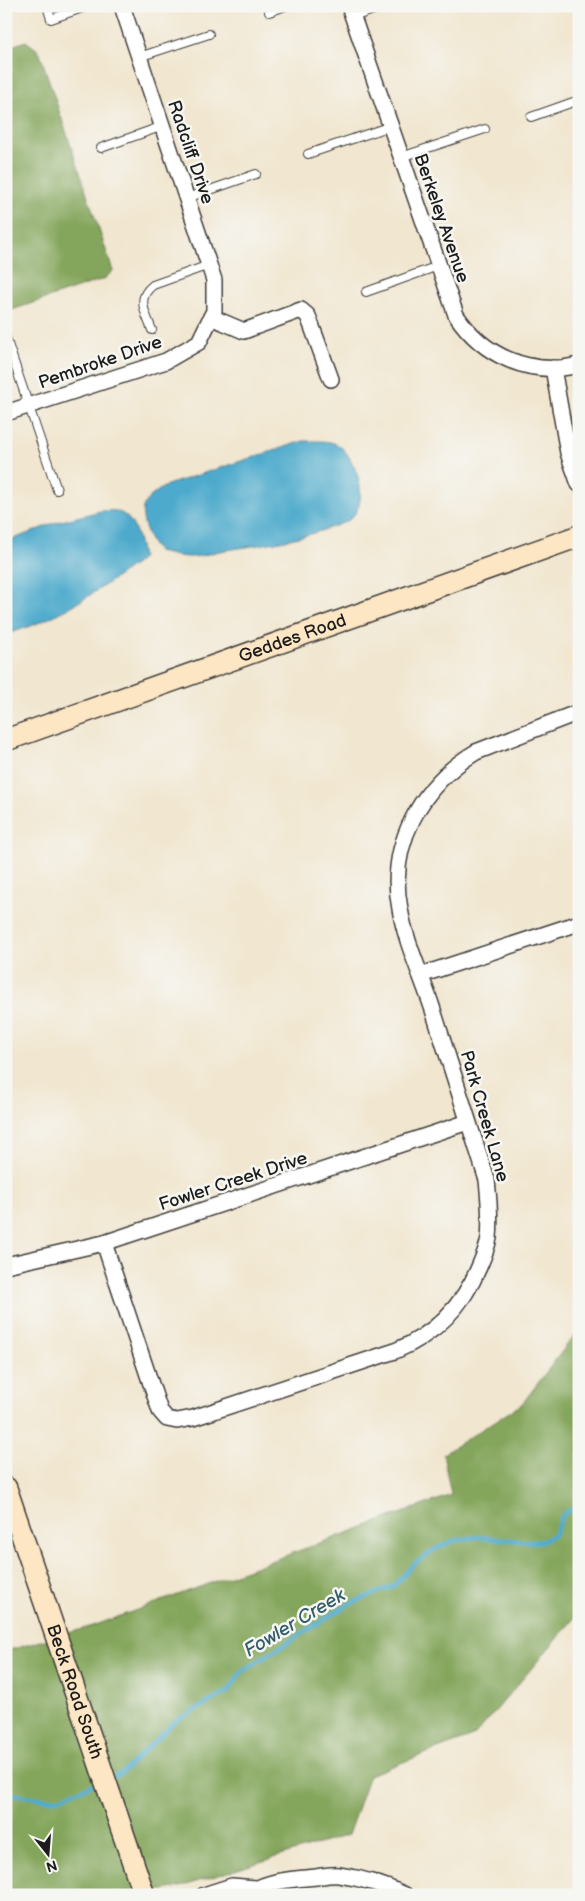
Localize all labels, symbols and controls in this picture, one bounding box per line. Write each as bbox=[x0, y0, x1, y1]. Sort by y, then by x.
street label: Radcliff Drive bbox=[163, 98, 218, 207]
street label: Berkeley Avenue bbox=[410, 151, 474, 286]
street label: Pembroke Drive bbox=[36, 331, 165, 393]
street label: Geddes Road bbox=[236, 610, 349, 667]
street label: Park Creek Lane bbox=[456, 1048, 513, 1185]
street label: Fowler Creek Drive bbox=[156, 1148, 310, 1215]
water label: Fowler Creek bbox=[240, 1584, 350, 1662]
street label: Beck Road South bbox=[42, 1622, 107, 1762]
north arrow bbox=[22, 1828, 72, 1878]
text: N bbox=[44, 1856, 59, 1876]

